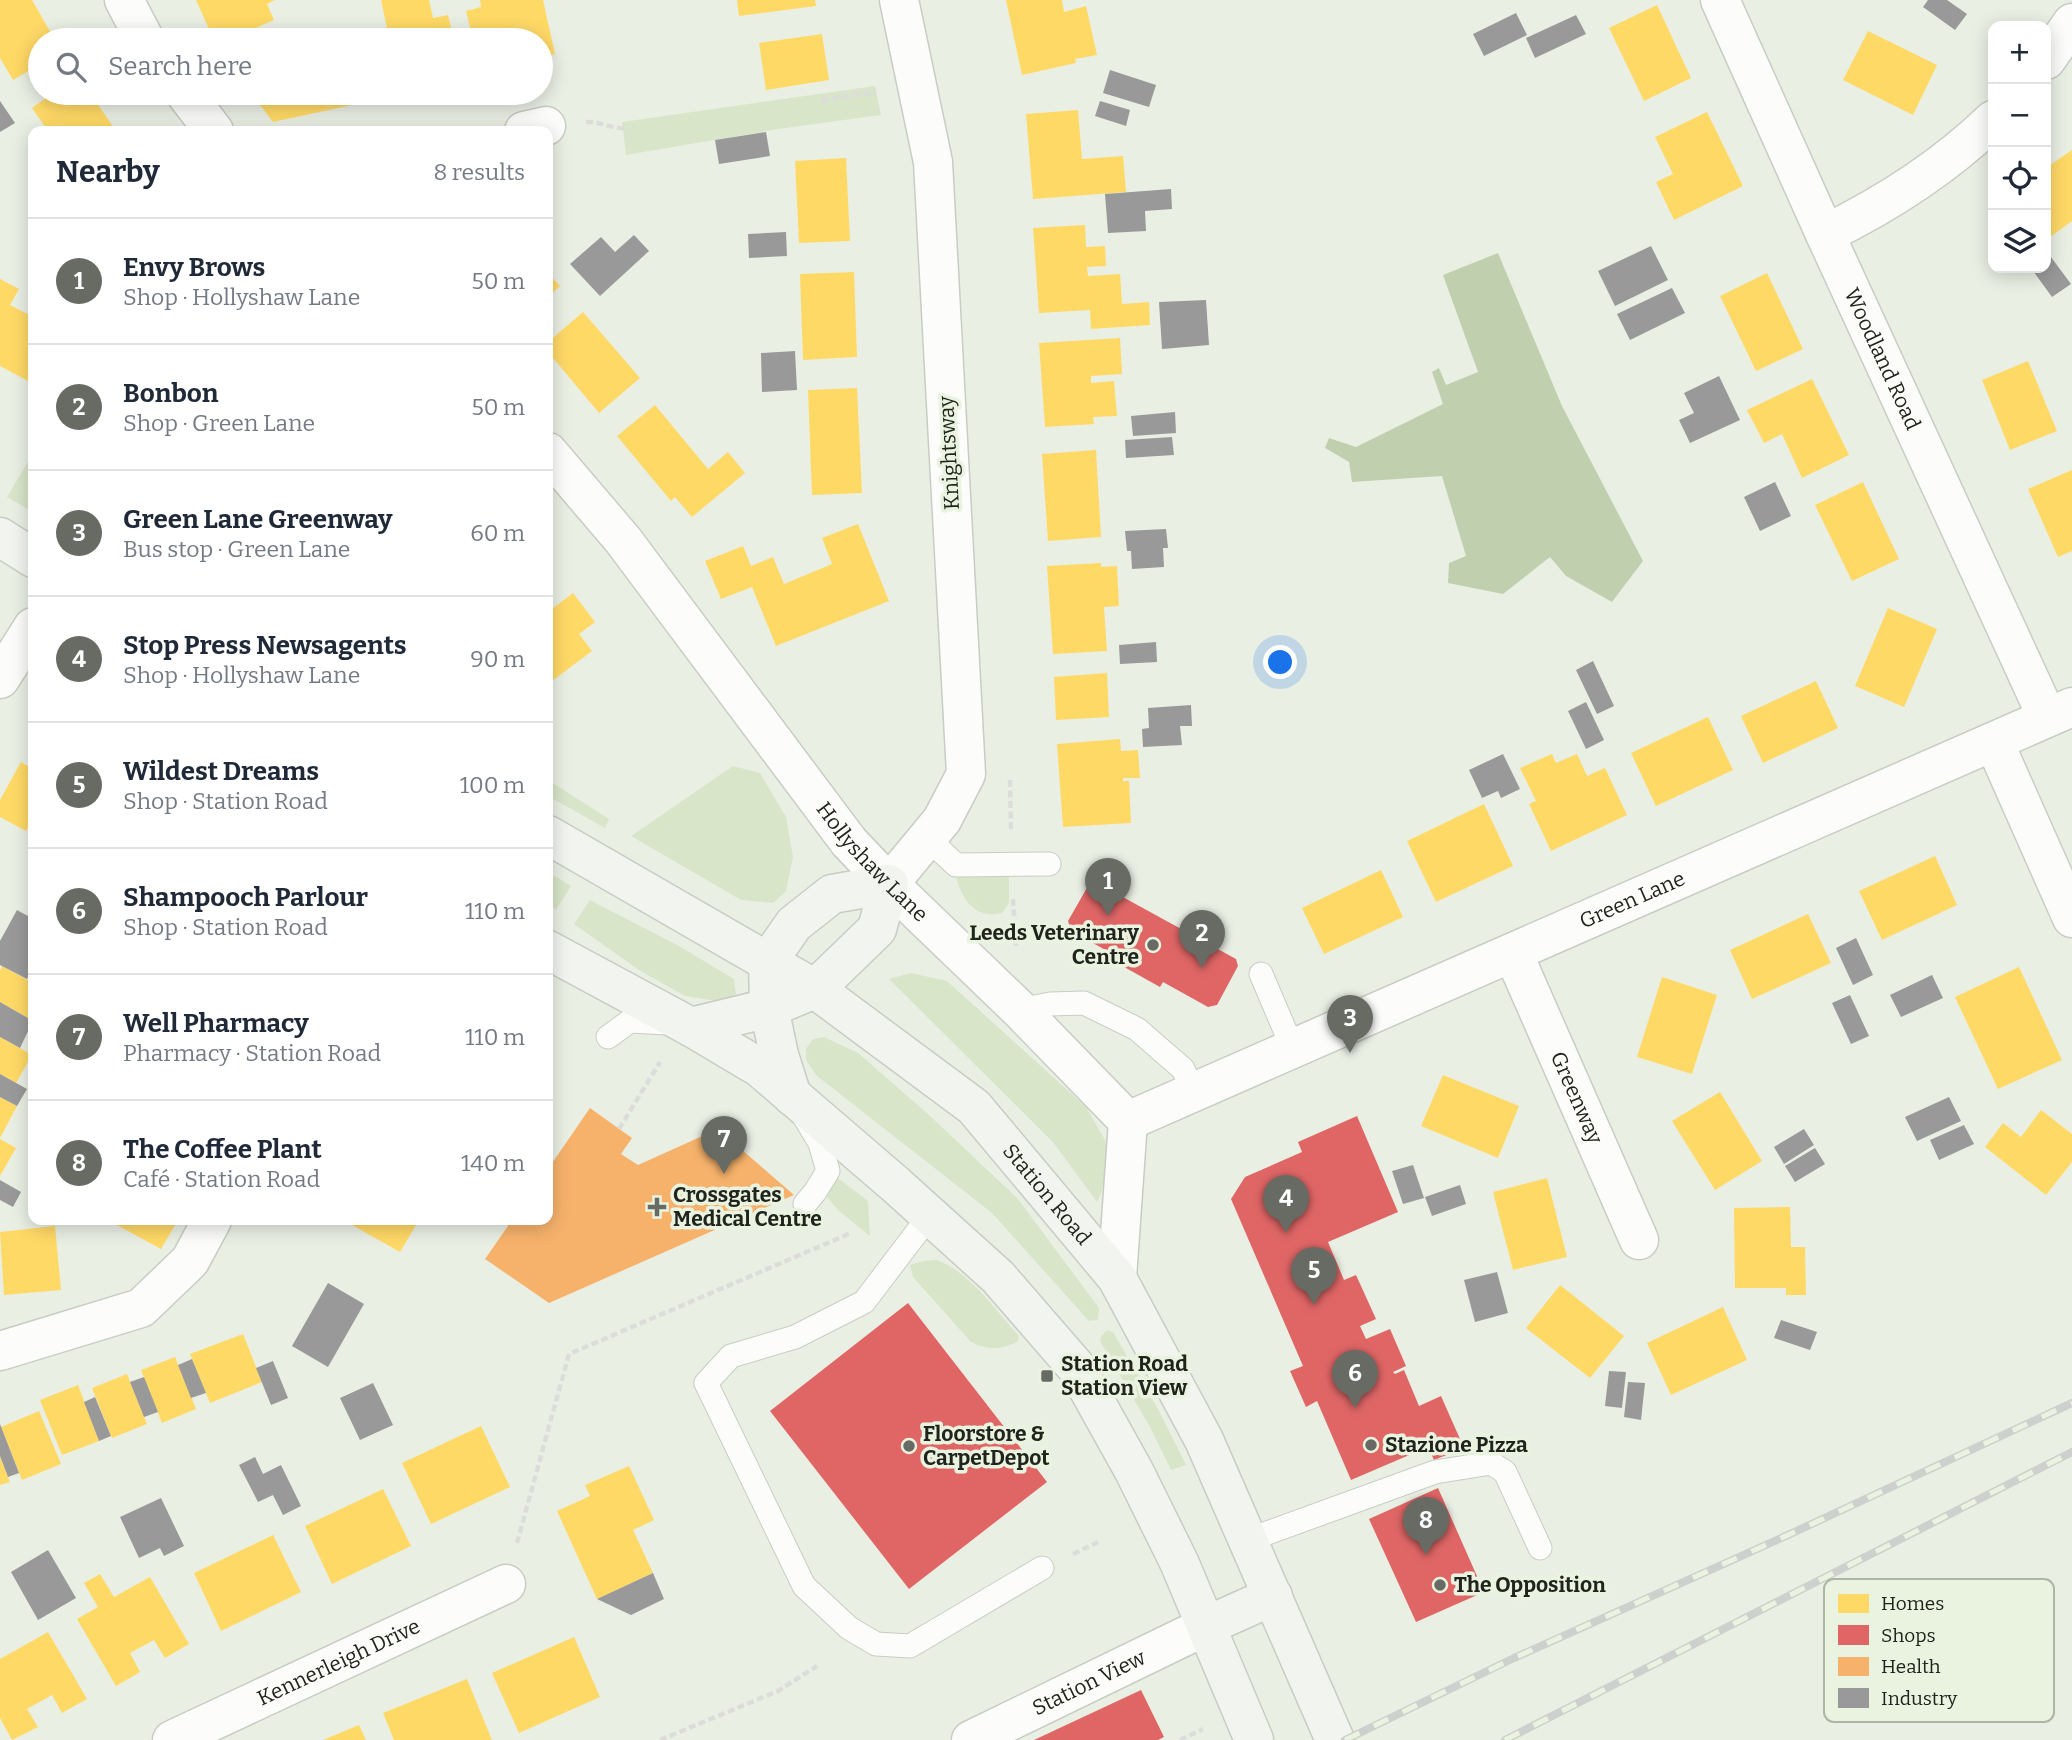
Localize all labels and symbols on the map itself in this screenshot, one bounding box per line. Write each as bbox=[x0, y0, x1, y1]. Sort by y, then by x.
street label: Woodland Road bbox=[1839, 284, 1926, 434]
street label: Knightsway bbox=[933, 394, 965, 511]
your location bbox=[1263, 645, 1297, 679]
street label: Hollyshaw Lane bbox=[811, 797, 933, 927]
pin: 1 bbox=[1085, 858, 1131, 916]
street label: Green Lane bbox=[1575, 865, 1689, 934]
pin: 2 bbox=[1179, 910, 1225, 968]
place label: Leeds Veterinary Centre bbox=[969, 920, 1139, 970]
marker: Leeds Veterinary Centre bbox=[1145, 937, 1161, 953]
pin: 3 bbox=[1327, 995, 1373, 1053]
street label: Greenway bbox=[1545, 1047, 1609, 1149]
pin: 7 bbox=[701, 1116, 747, 1174]
street label: Station Road bbox=[997, 1138, 1097, 1250]
pin: 4 bbox=[1263, 1175, 1309, 1233]
place label: Crossgates Medical Centre bbox=[673, 1182, 822, 1232]
marker: Crossgates Medical Centre bbox=[647, 1197, 667, 1217]
pin: 5 bbox=[1291, 1247, 1337, 1305]
pin: 6 bbox=[1332, 1350, 1378, 1408]
place label: Station Road Station View bbox=[1061, 1351, 1188, 1401]
marker: Station Road Station View bbox=[1039, 1368, 1055, 1384]
place label: Floorstore & CarpetDepot bbox=[923, 1421, 1050, 1471]
place label: Stazione Pizza bbox=[1385, 1432, 1528, 1458]
marker: Stazione Pizza bbox=[1363, 1437, 1379, 1453]
marker: Floorstore & CarpetDepot bbox=[901, 1438, 917, 1454]
pin: 8 bbox=[1403, 1497, 1449, 1555]
place label: The Opposition bbox=[1454, 1572, 1606, 1598]
marker: The Opposition bbox=[1432, 1577, 1448, 1593]
legend bbox=[1824, 1579, 2054, 1722]
text: Homes bbox=[1881, 1592, 1944, 1615]
street label: Kennerleigh Drive bbox=[253, 1613, 424, 1711]
text: Shops bbox=[1881, 1624, 1936, 1647]
street label: Station View bbox=[1028, 1644, 1150, 1721]
text: Health bbox=[1881, 1655, 1941, 1678]
text: Industry bbox=[1881, 1687, 1958, 1710]

